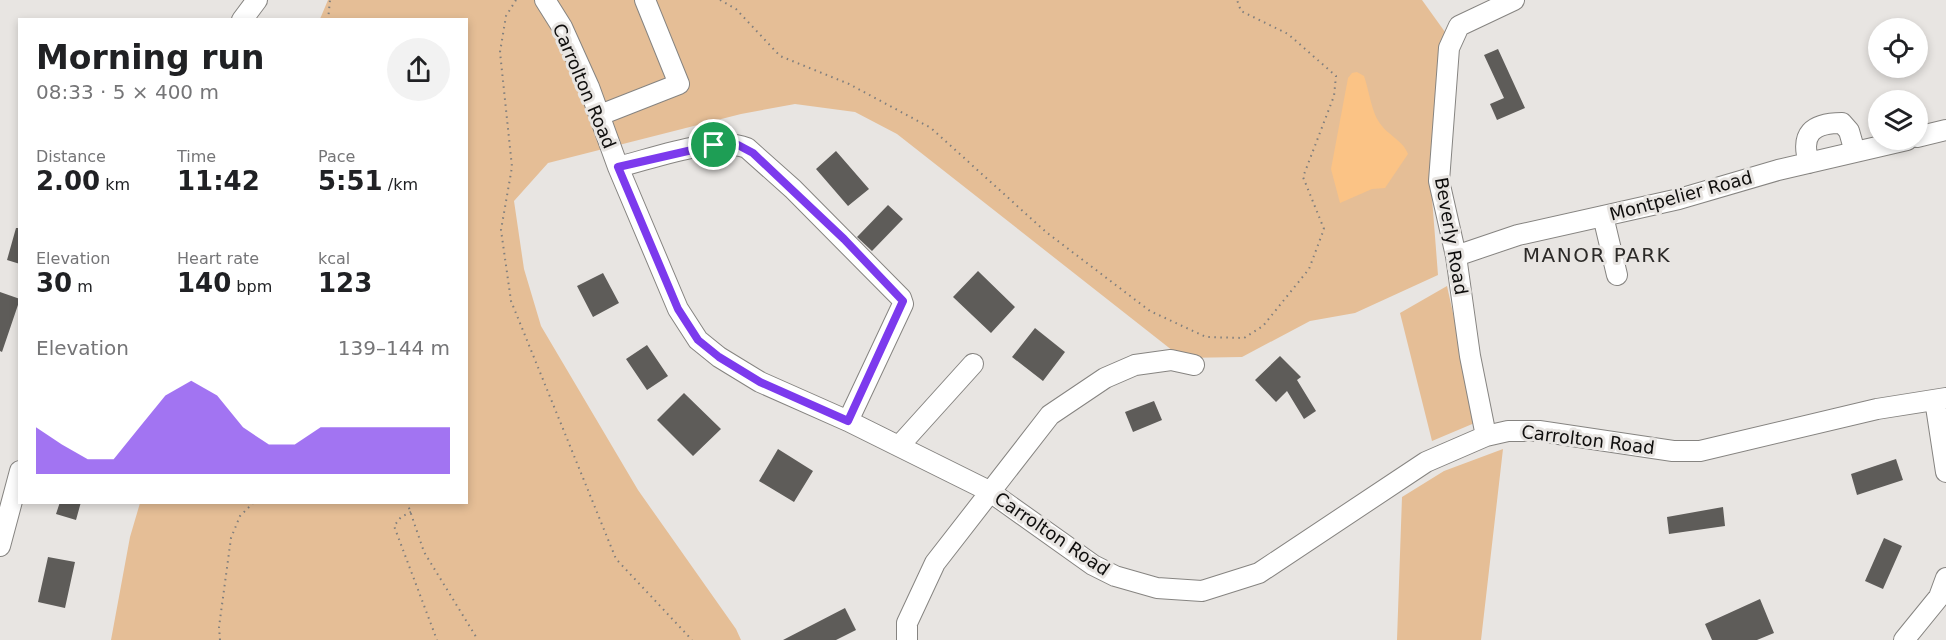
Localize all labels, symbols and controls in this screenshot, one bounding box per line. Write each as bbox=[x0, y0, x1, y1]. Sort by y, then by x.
map controls bbox=[1868, 18, 1928, 150]
button: locate bbox=[1868, 18, 1928, 78]
street label: Carrolton Road bbox=[549, 20, 620, 152]
text: Morning run bbox=[36, 38, 264, 77]
button: share bbox=[387, 38, 450, 101]
text: 08:33 · 5 × 400 m bbox=[36, 80, 219, 104]
button: layers bbox=[1868, 90, 1928, 150]
pin bbox=[688, 119, 739, 170]
icon: arrive bbox=[697, 128, 730, 161]
text: Distance bbox=[36, 147, 106, 166]
text: Time bbox=[177, 147, 216, 166]
text: Pace bbox=[318, 147, 355, 166]
text: 2.00 bbox=[36, 166, 100, 196]
text: 11:42 bbox=[177, 166, 260, 196]
text: 5:51 bbox=[318, 166, 383, 196]
street label: Montpelier Road bbox=[1607, 166, 1755, 225]
text: km bbox=[100, 175, 130, 194]
text: /km bbox=[383, 175, 418, 194]
street label: Beverly Road bbox=[1431, 175, 1472, 296]
district label: MANOR PARK bbox=[1523, 243, 1671, 267]
text: Elevation bbox=[36, 249, 110, 268]
text: Heart rate bbox=[177, 249, 259, 268]
text: kcal bbox=[318, 249, 350, 268]
text: 30 bbox=[36, 268, 72, 298]
text: 140 bbox=[177, 268, 231, 298]
text: 123 bbox=[318, 268, 372, 298]
text: m bbox=[72, 277, 93, 296]
text: bpm bbox=[231, 277, 272, 296]
text: Elevation bbox=[36, 336, 129, 360]
text: 139–144 m bbox=[338, 336, 450, 360]
street label: Carrolton Road bbox=[1520, 421, 1656, 458]
street label: Carrolton Road bbox=[991, 487, 1114, 580]

